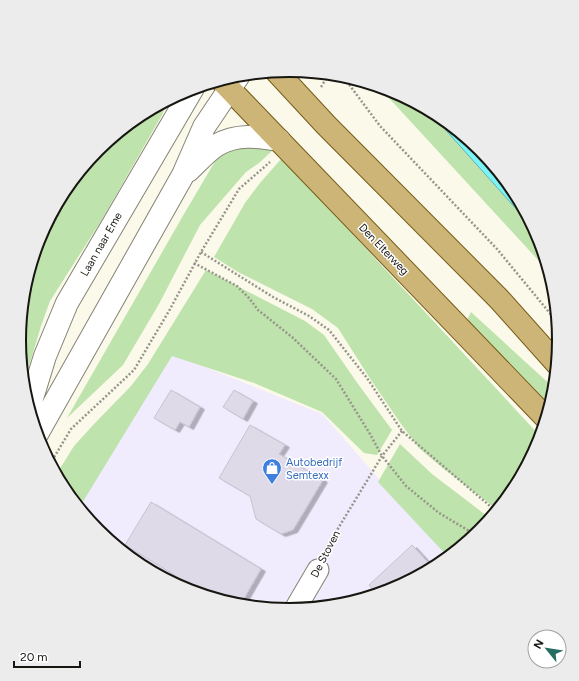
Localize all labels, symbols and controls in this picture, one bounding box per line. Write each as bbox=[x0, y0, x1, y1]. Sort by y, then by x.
street label: Laan naar Eme bbox=[78, 210, 125, 278]
street label: Den Elterweg bbox=[356, 221, 411, 278]
place label: Autobedrijf Semtexx bbox=[286, 456, 343, 482]
shop icon: Autobedrijf Semtexx bbox=[261, 457, 283, 485]
street label: De Stoven bbox=[308, 528, 343, 580]
north arrow bbox=[527, 629, 567, 669]
text: N bbox=[531, 637, 547, 651]
scale bar bbox=[14, 643, 80, 669]
text: 20 m bbox=[20, 650, 48, 664]

